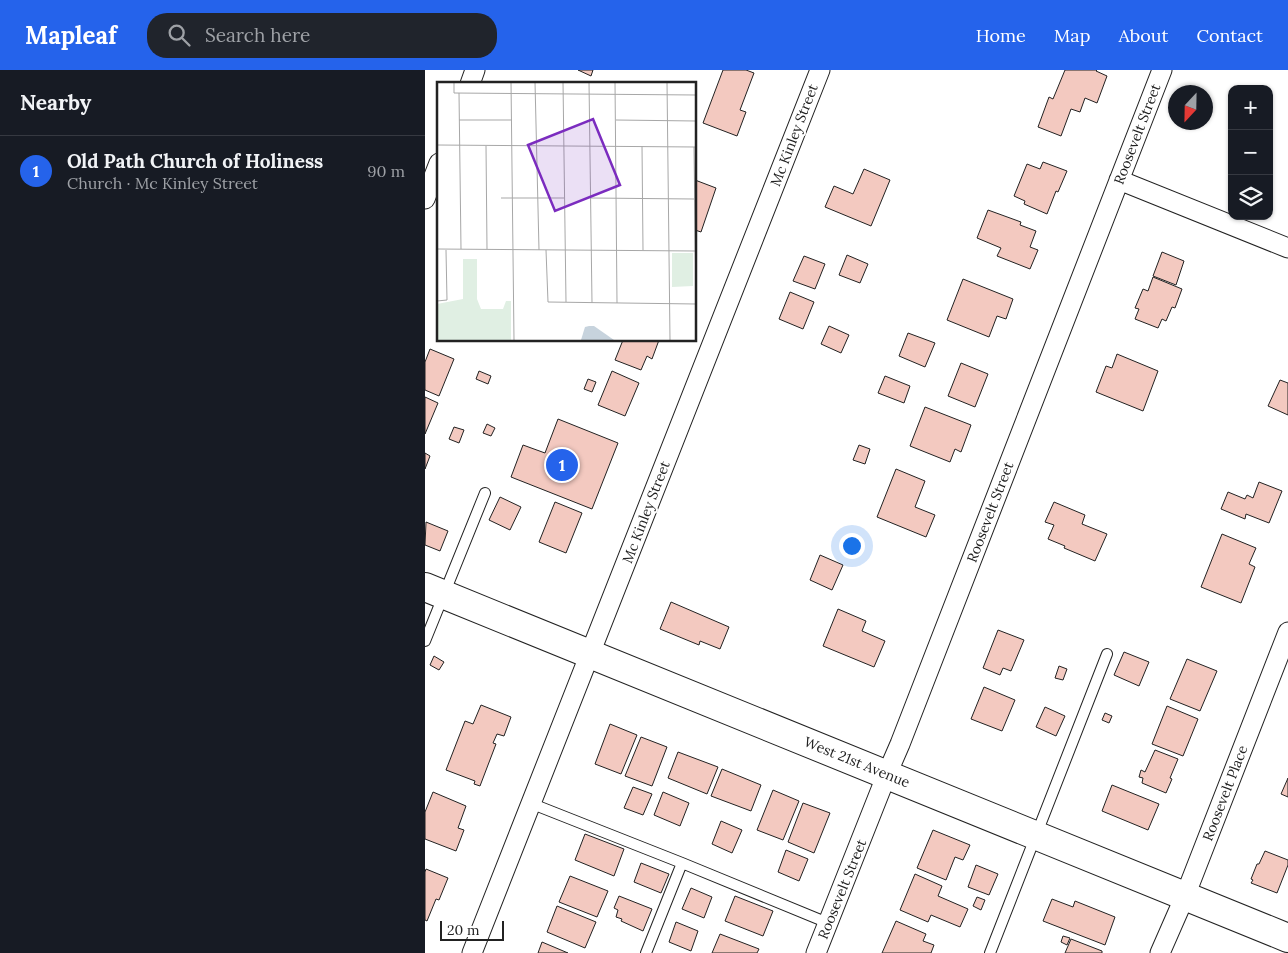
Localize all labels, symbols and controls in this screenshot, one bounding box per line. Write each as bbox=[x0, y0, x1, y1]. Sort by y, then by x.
search box bbox=[147, 13, 497, 58]
text: Mapleaf bbox=[25, 20, 117, 51]
icon: search bbox=[165, 21, 193, 49]
text: Search here bbox=[205, 23, 310, 47]
text: Home bbox=[976, 24, 1026, 47]
text: Map bbox=[1054, 24, 1090, 47]
text: About bbox=[1118, 24, 1168, 47]
text: Contact bbox=[1196, 24, 1263, 47]
street label: Mc Kinley Street bbox=[766, 81, 822, 189]
street label: Roosevelt Street bbox=[1110, 81, 1165, 187]
inset map bbox=[437, 82, 696, 341]
north arrow bbox=[1168, 85, 1213, 130]
map controls bbox=[1228, 85, 1273, 220]
button: + bbox=[1228, 85, 1273, 130]
text: Nearby bbox=[20, 89, 91, 116]
button: − bbox=[1228, 130, 1273, 175]
text: Old Path Church of Holiness bbox=[67, 149, 323, 173]
text: 1 bbox=[33, 161, 39, 181]
text: 90 m bbox=[367, 161, 405, 181]
text: Church · Mc Kinley Street bbox=[67, 173, 258, 193]
button: layers bbox=[1228, 175, 1273, 220]
pin: 1 bbox=[546, 446, 578, 484]
street label: Mc Kinley Street bbox=[618, 458, 674, 566]
street label: Roosevelt Street bbox=[963, 459, 1018, 565]
your location bbox=[839, 533, 865, 559]
street label: West 21st Avenue bbox=[802, 733, 913, 792]
street label: Roosevelt Place bbox=[1199, 742, 1252, 843]
street label: Roosevelt Street bbox=[814, 836, 870, 942]
scale bar bbox=[440, 918, 504, 941]
text: 20 m bbox=[447, 921, 479, 939]

